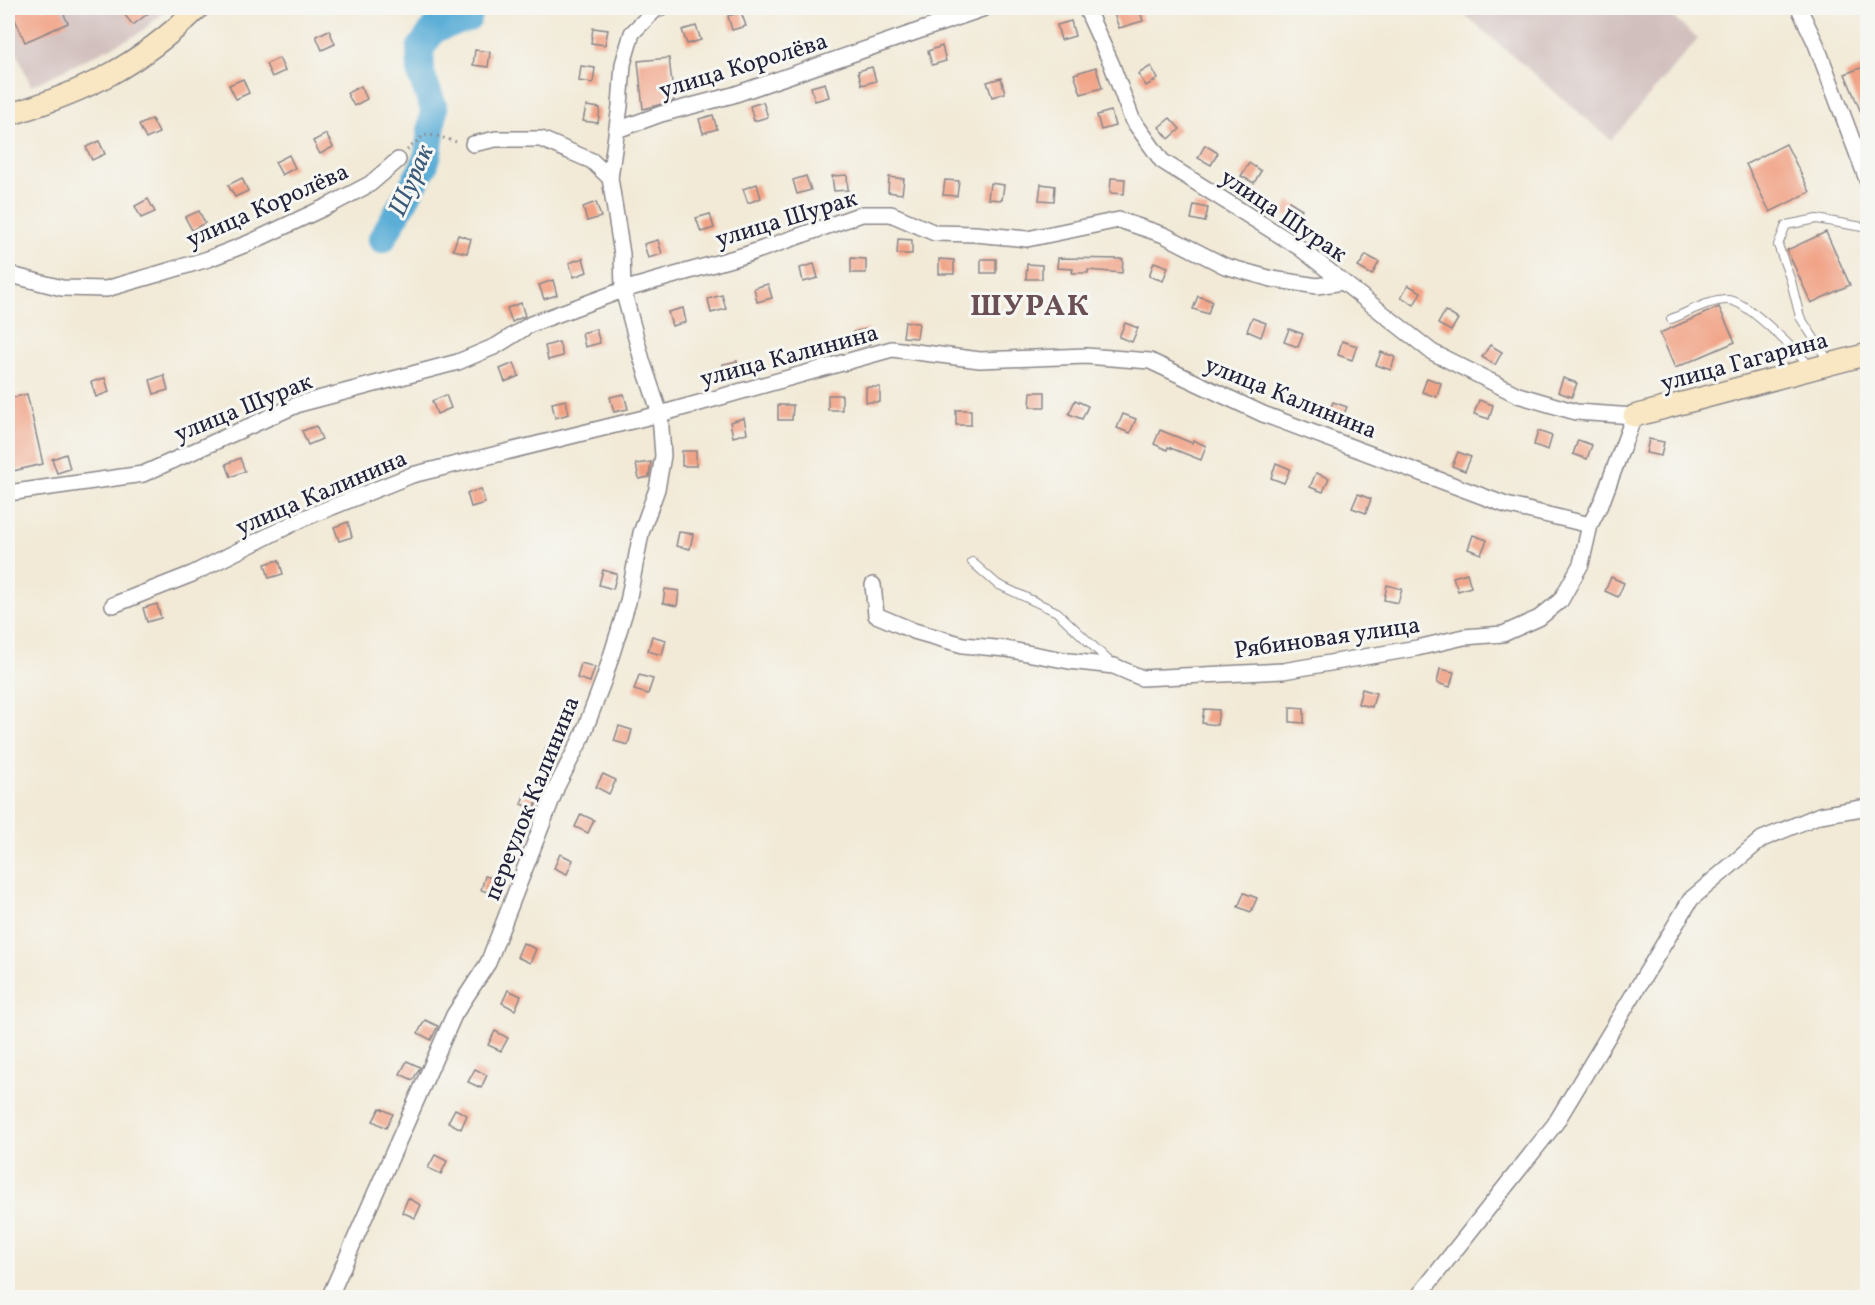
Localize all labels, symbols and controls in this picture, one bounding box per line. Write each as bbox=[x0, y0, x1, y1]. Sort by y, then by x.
street label: улица Королёва bbox=[655, 25, 832, 109]
water label: Шурак bbox=[380, 139, 444, 222]
street label: улица Королёва bbox=[181, 156, 355, 258]
street label: улица Шурак bbox=[1213, 162, 1353, 272]
street label: улица Шурак bbox=[712, 182, 862, 258]
district label: ШУРАК bbox=[970, 286, 1090, 328]
street label: улица Калинина bbox=[697, 317, 882, 397]
street label: улица Гагарина bbox=[1657, 324, 1832, 402]
street label: улица Калинина bbox=[1199, 349, 1382, 449]
street label: улица Шурак bbox=[169, 366, 318, 452]
street label: улица Калинина bbox=[231, 442, 413, 545]
street label: Рябиновая улица bbox=[1232, 609, 1422, 669]
street label: переулок Калинина bbox=[476, 691, 589, 906]

